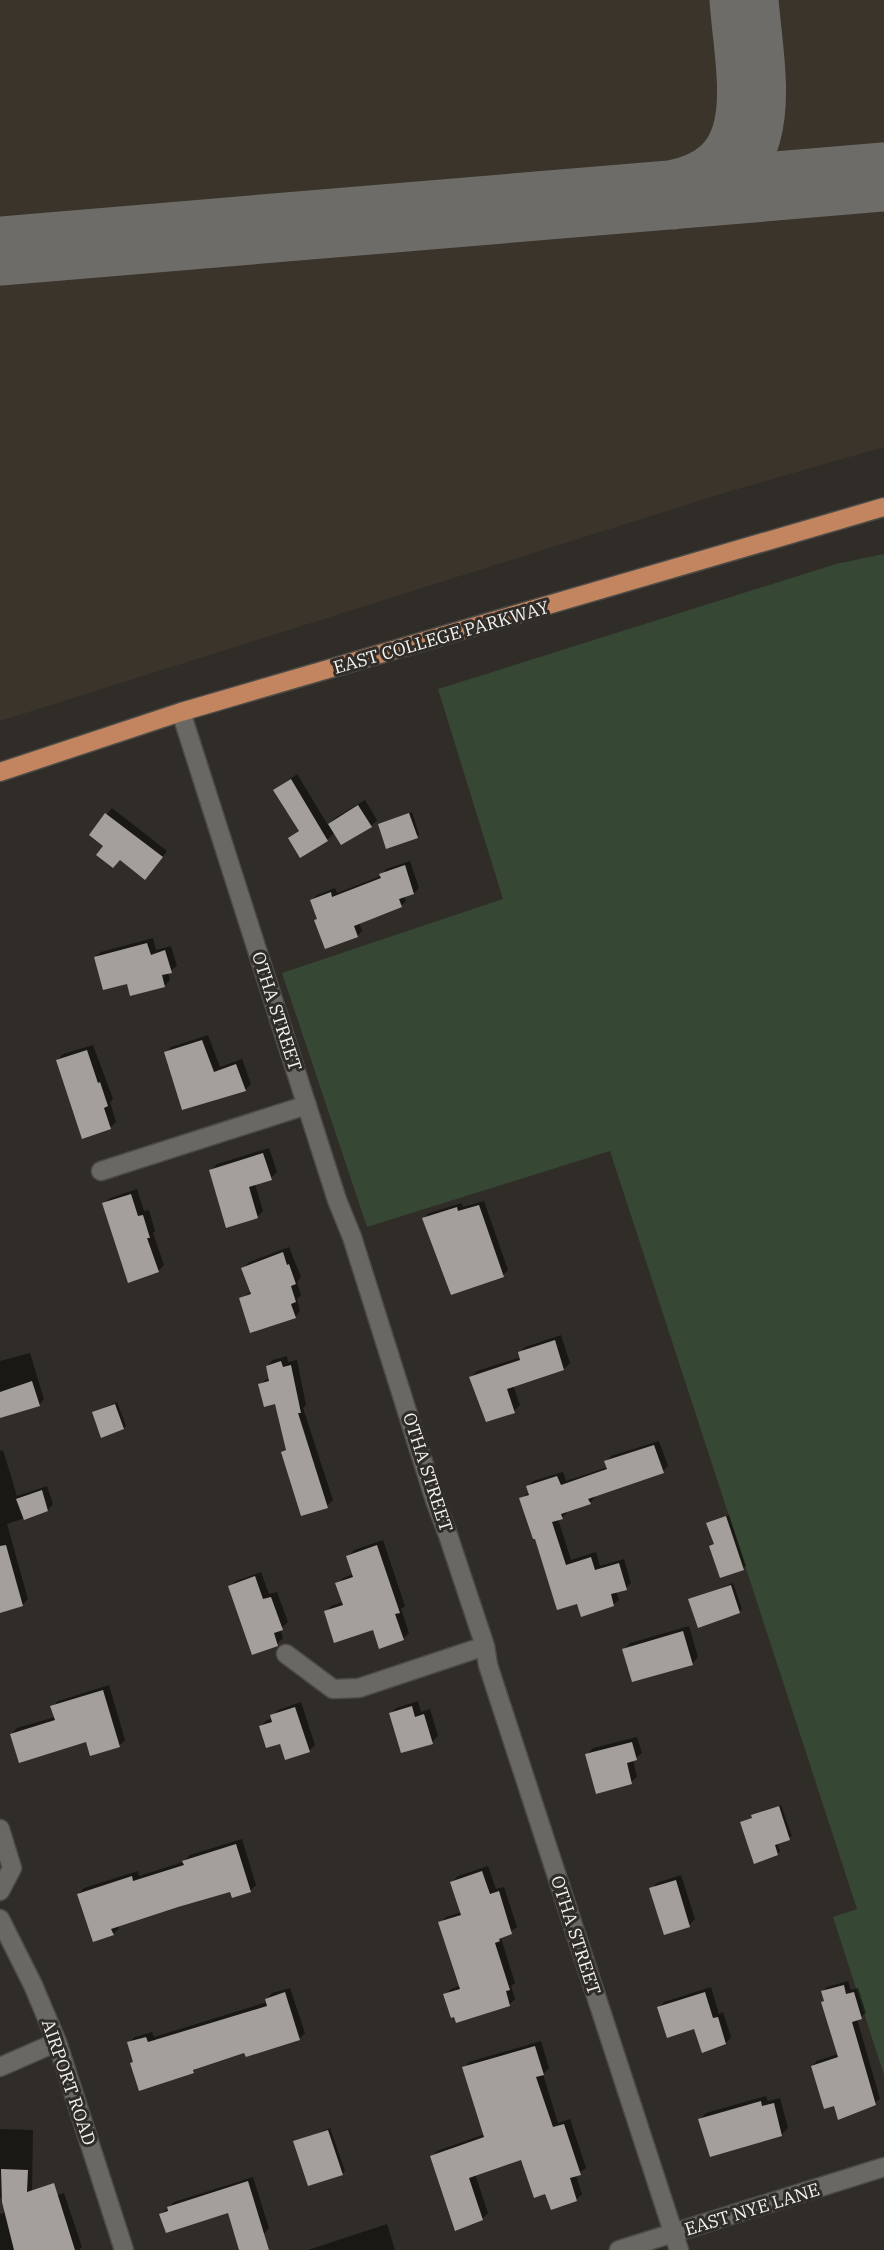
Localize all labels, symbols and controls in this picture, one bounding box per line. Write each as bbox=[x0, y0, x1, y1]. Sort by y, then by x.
street label: EAST COLLEGE PARKWAY bbox=[331, 595, 552, 679]
street label: OTHA STREET bbox=[247, 948, 307, 1074]
street label: OTHA STREET bbox=[398, 1409, 458, 1535]
street label: OTHA STREET bbox=[546, 1872, 606, 1998]
street label: AIRPORT ROAD bbox=[37, 2016, 101, 2148]
street label: EAST NYE LANE bbox=[682, 2178, 822, 2240]

